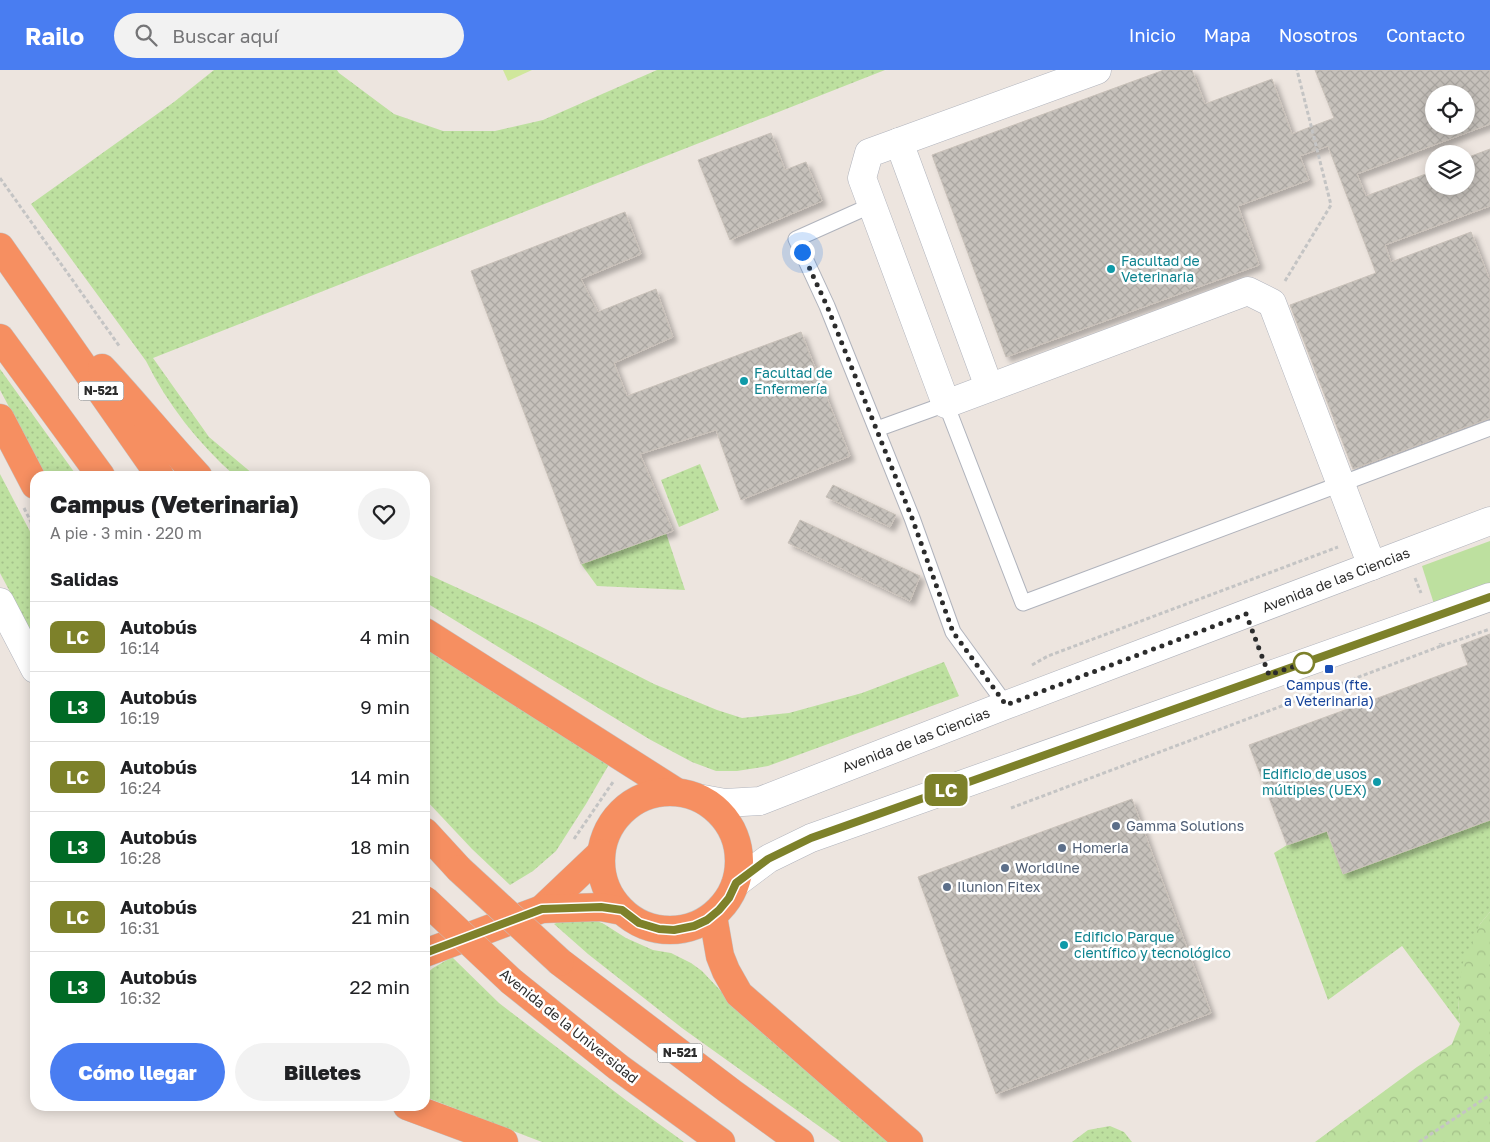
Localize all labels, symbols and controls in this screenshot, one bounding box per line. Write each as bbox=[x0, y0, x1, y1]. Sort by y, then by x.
search box bbox=[114, 13, 464, 58]
text: Railo bbox=[25, 21, 84, 50]
icon: search bbox=[132, 21, 160, 49]
text: Buscar aquí bbox=[172, 24, 279, 47]
text: Inicio bbox=[1129, 24, 1176, 46]
text: Mapa bbox=[1204, 24, 1251, 46]
text: Nosotros bbox=[1279, 24, 1358, 46]
text: Contacto bbox=[1386, 24, 1465, 46]
map controls bbox=[1425, 85, 1475, 195]
button: locate bbox=[1425, 85, 1475, 135]
button: layers bbox=[1425, 145, 1475, 195]
your location bbox=[790, 240, 815, 265]
place label: Facultad de Veterinaria bbox=[1121, 252, 1200, 285]
marker: Facultad de Veterinaria bbox=[1105, 263, 1117, 275]
place label: Facultad de Enfermería bbox=[754, 364, 833, 397]
marker: Facultad de Enfermería bbox=[738, 375, 750, 387]
road number: N-521 bbox=[78, 382, 124, 401]
button: heart bbox=[358, 488, 410, 540]
text: Campus (Veterinaria) bbox=[50, 489, 299, 518]
text: A pie · 3 min · 220 m bbox=[50, 523, 202, 543]
street label: Avenida de las Ciencias bbox=[1260, 543, 1412, 616]
text: Salidas bbox=[50, 567, 119, 590]
text: Autobús bbox=[120, 615, 197, 638]
text: 4 min bbox=[360, 625, 410, 648]
text: LC bbox=[66, 626, 89, 648]
text: 16:14 bbox=[120, 638, 160, 658]
unlabelled marker bbox=[1293, 652, 1315, 674]
marker: Campus (fte. a Veterinaria) bbox=[1323, 663, 1335, 675]
place label: Campus (fte. a Veterinaria) bbox=[1284, 676, 1374, 709]
text: Autobús bbox=[120, 685, 197, 708]
text: 9 min bbox=[360, 695, 410, 718]
text: L3 bbox=[67, 696, 88, 718]
street label: Avenida de las Ciencias bbox=[840, 703, 992, 776]
text: 16:19 bbox=[120, 708, 160, 728]
text: Autobús bbox=[120, 755, 197, 778]
text: 14 min bbox=[351, 765, 410, 788]
place label: Edificio de usos múltiples (UEX) bbox=[1262, 765, 1367, 798]
text: LC bbox=[66, 766, 89, 788]
line badge: LC bbox=[924, 774, 968, 806]
marker: Edificio de usos múltiples (UEX) bbox=[1371, 776, 1383, 788]
text: 16:24 bbox=[120, 778, 161, 798]
text: LC bbox=[935, 779, 957, 801]
place label: Gamma Solutions bbox=[1126, 817, 1244, 834]
marker: Gamma Solutions bbox=[1110, 820, 1122, 832]
text: Autobús bbox=[120, 825, 197, 848]
text: 18 min bbox=[351, 835, 410, 858]
text: L3 bbox=[67, 836, 88, 858]
place label: Homeria bbox=[1072, 839, 1129, 856]
marker: Homeria bbox=[1056, 842, 1068, 854]
text: 16:28 bbox=[120, 848, 161, 868]
place label: Worldline bbox=[1015, 859, 1080, 876]
marker: Worldline bbox=[999, 862, 1011, 874]
place label: Ilunion Fitex bbox=[957, 878, 1041, 895]
marker: Ilunion Fitex bbox=[941, 881, 953, 893]
text: Autobús bbox=[120, 895, 197, 918]
text: 21 min bbox=[351, 905, 410, 928]
text: LC bbox=[66, 906, 89, 928]
text: 16:31 bbox=[120, 918, 159, 938]
place label: Edificio Parque científico y tecnológico bbox=[1074, 928, 1231, 961]
marker: Edificio Parque científico y tecnológico bbox=[1058, 939, 1070, 951]
text: Autobús bbox=[120, 965, 197, 988]
street label: Avenida de la Universidad bbox=[497, 965, 642, 1087]
text: 22 min bbox=[350, 975, 410, 998]
text: L3 bbox=[67, 976, 88, 998]
text: 16:32 bbox=[120, 988, 161, 1008]
button: Cómo llegar bbox=[50, 1043, 225, 1101]
button: Billetes bbox=[235, 1043, 410, 1101]
road number: N-521 bbox=[658, 1044, 702, 1062]

